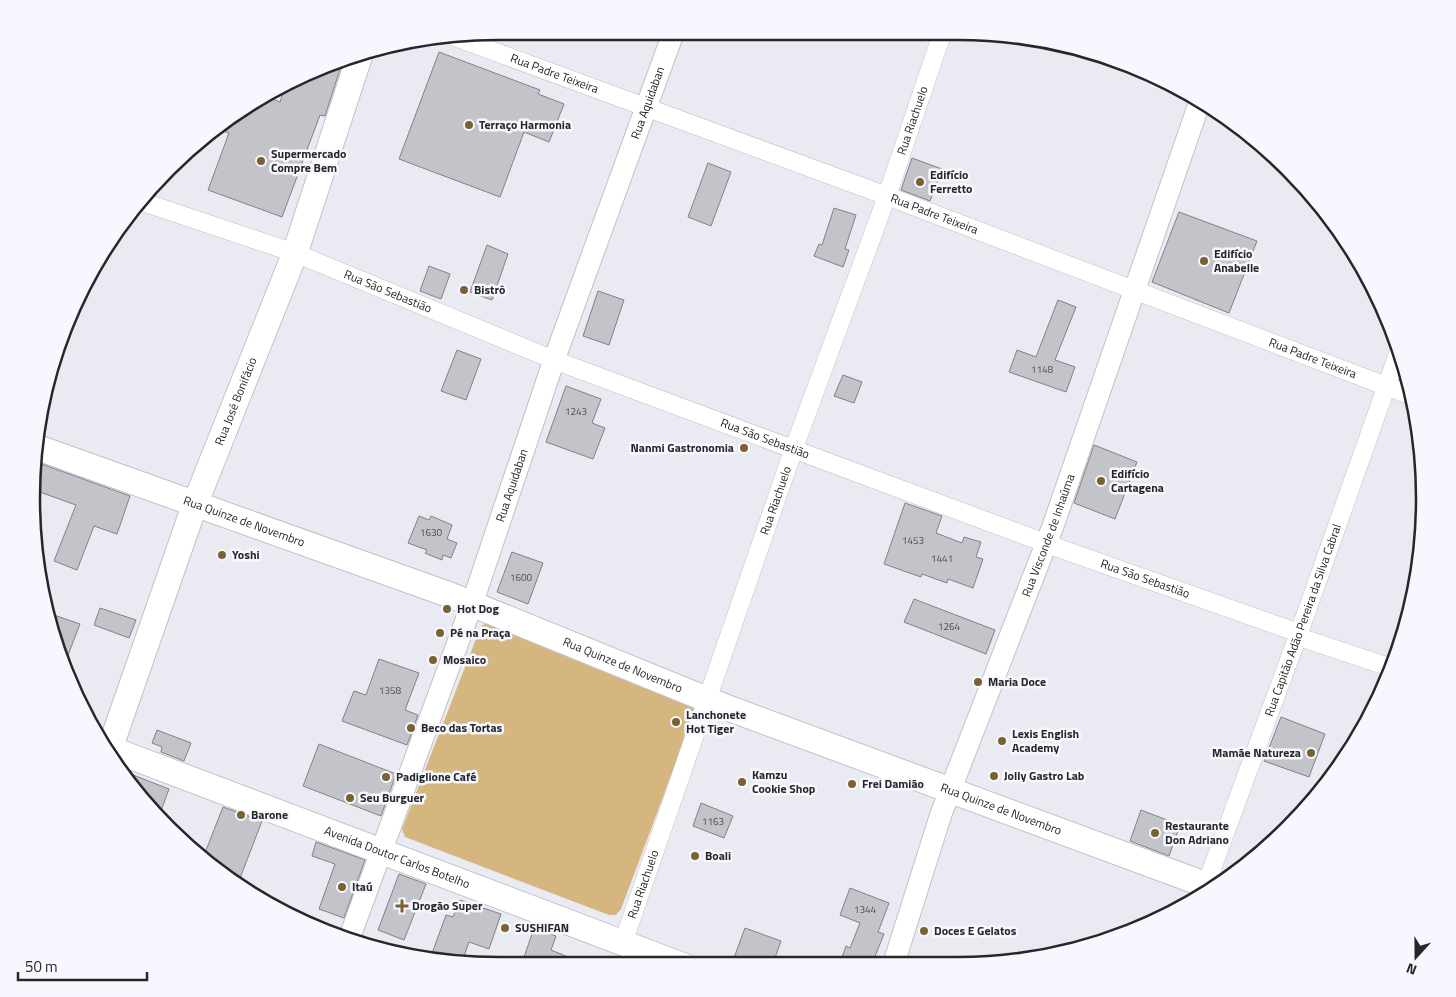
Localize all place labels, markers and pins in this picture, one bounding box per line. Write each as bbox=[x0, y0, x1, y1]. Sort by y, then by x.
place label: Terraço Harmonia bbox=[479, 115, 571, 134]
marker: Terraço Harmonia bbox=[463, 119, 475, 131]
place label: Supermercado Compre Bem bbox=[271, 144, 346, 177]
marker: Supermercado Compre Bem bbox=[255, 155, 267, 167]
place label: Edifício Ferretto bbox=[930, 165, 972, 198]
marker: Edifício Ferretto bbox=[914, 176, 926, 188]
place label: Edifício Anabelle bbox=[1214, 244, 1259, 277]
marker: Edifício Anabelle bbox=[1198, 255, 1210, 267]
place label: Bistrô bbox=[474, 280, 505, 299]
marker: Bistrô bbox=[458, 284, 470, 296]
place label: Nanmi Gastronomia bbox=[630, 438, 734, 457]
marker: Nanmi Gastronomia bbox=[738, 442, 750, 454]
place label: Edifício Cartagena bbox=[1111, 464, 1164, 497]
marker: Edifício Cartagena bbox=[1095, 475, 1107, 487]
place label: Yoshi bbox=[232, 545, 260, 564]
marker: Yoshi bbox=[216, 549, 228, 561]
place label: Hot Dog bbox=[457, 599, 499, 618]
marker: Hot Dog bbox=[441, 603, 453, 615]
place label: Pé na Praça bbox=[450, 623, 510, 642]
marker: Pé na Praça bbox=[434, 627, 446, 639]
place label: Mosaico bbox=[443, 650, 486, 669]
marker: Mosaico bbox=[427, 654, 439, 666]
place label: Maria Doce bbox=[988, 672, 1046, 691]
marker: Maria Doce bbox=[972, 676, 984, 688]
place label: Lanchonete Hot Tiger bbox=[686, 705, 746, 738]
marker: Lanchonete Hot Tiger bbox=[670, 716, 682, 728]
place label: Beco das Tortas bbox=[421, 718, 503, 737]
marker: Beco das Tortas bbox=[405, 722, 417, 734]
place label: Lexis English Academy bbox=[1012, 724, 1079, 757]
marker: Lexis English Academy bbox=[996, 735, 1008, 747]
place label: Mamãe Natureza bbox=[1212, 743, 1301, 762]
marker: Mamãe Natureza bbox=[1305, 747, 1317, 759]
place label: Kamzu Cookie Shop bbox=[752, 765, 816, 798]
place label: Jolly Gastro Lab bbox=[1004, 766, 1085, 785]
place label: Padiglione Café bbox=[396, 767, 476, 786]
marker: Jolly Gastro Lab bbox=[988, 770, 1000, 782]
marker: Padiglione Café bbox=[380, 771, 392, 783]
place label: Frei Damião bbox=[862, 774, 924, 793]
marker: Kamzu Cookie Shop bbox=[736, 776, 748, 788]
marker: Frei Damião bbox=[846, 778, 858, 790]
place label: Seu Burguer bbox=[360, 788, 424, 807]
marker: Seu Burguer bbox=[344, 792, 356, 804]
place label: Barone bbox=[251, 805, 288, 824]
marker: Barone bbox=[235, 809, 247, 821]
place label: Restaurante Don Adriano bbox=[1165, 816, 1229, 849]
marker: Restaurante Don Adriano bbox=[1149, 827, 1161, 839]
place label: Boali bbox=[705, 846, 731, 865]
marker: Boali bbox=[689, 850, 701, 862]
place label: Itaú bbox=[352, 877, 373, 896]
marker: Itaú bbox=[336, 881, 348, 893]
place label: Drogão Super bbox=[412, 896, 483, 915]
marker: Drogão Super bbox=[396, 900, 408, 912]
place label: SUSHIFAN bbox=[515, 918, 569, 937]
place label: Doces E Gelatos bbox=[934, 921, 1017, 940]
marker: SUSHIFAN bbox=[499, 922, 511, 934]
marker: Doces E Gelatos bbox=[918, 925, 930, 937]

